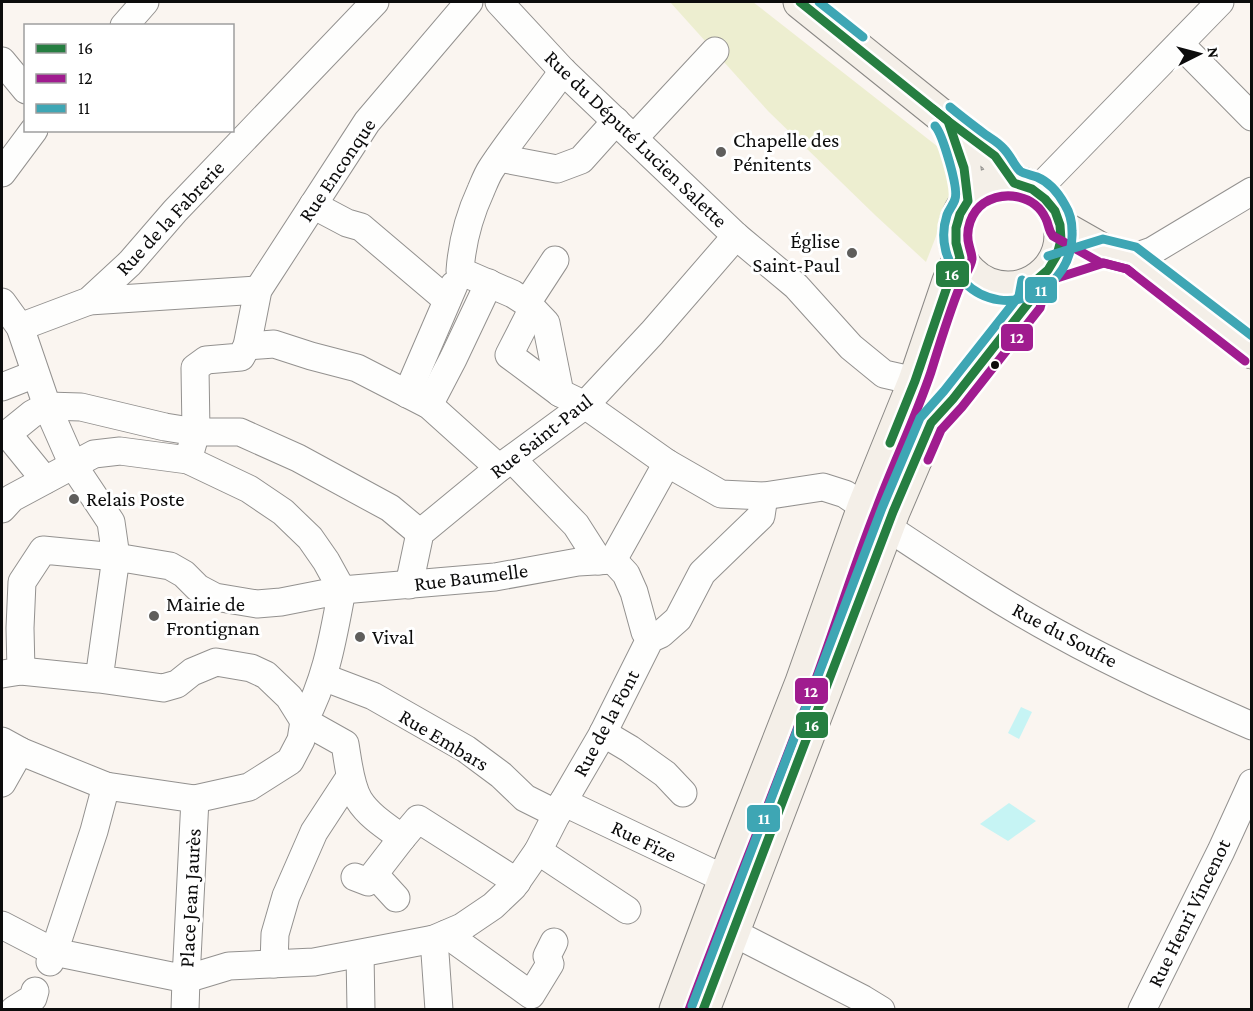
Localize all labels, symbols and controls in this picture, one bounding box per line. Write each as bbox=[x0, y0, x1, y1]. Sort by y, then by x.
legend bbox=[24, 24, 234, 132]
north arrow bbox=[1169, 24, 1229, 84]
text: 16 bbox=[78, 38, 93, 58]
street label: Rue du Député Lucien Salette bbox=[540, 45, 732, 233]
text: N bbox=[1204, 46, 1222, 59]
text: 12 bbox=[78, 68, 93, 88]
text: 11 bbox=[78, 98, 90, 118]
street label: Rue Enconque bbox=[294, 114, 380, 226]
place label: Chapelle des Pénitents bbox=[733, 128, 839, 176]
marker: Chapelle des Pénitents bbox=[714, 145, 728, 159]
street label: Rue de la Fabrerie bbox=[111, 156, 229, 280]
place label: Église Saint-Paul bbox=[753, 229, 840, 277]
marker: Église Saint-Paul bbox=[845, 246, 859, 260]
line badge: 16 bbox=[935, 260, 970, 288]
text: 16 bbox=[945, 266, 959, 283]
line badge: 11 bbox=[1024, 276, 1058, 304]
text: 11 bbox=[1035, 282, 1047, 299]
line badge: 12 bbox=[1000, 323, 1034, 352]
text: 12 bbox=[1010, 329, 1024, 346]
unlabelled marker bbox=[989, 359, 1001, 371]
street label: Rue Saint-Paul bbox=[485, 389, 597, 483]
place label: Relais Poste bbox=[86, 487, 184, 511]
marker: Relais Poste bbox=[67, 492, 81, 506]
street label: Rue Baumelle bbox=[413, 558, 529, 596]
place label: Mairie de Frontignan bbox=[166, 592, 260, 640]
street label: Rue du Soufre bbox=[1008, 597, 1122, 673]
marker: Mairie de Frontignan bbox=[147, 609, 161, 623]
place label: Vival bbox=[372, 625, 414, 649]
marker: Vival bbox=[353, 630, 367, 644]
street label: Rue de la Font bbox=[568, 665, 645, 781]
line badge: 12 bbox=[794, 677, 829, 705]
text: 12 bbox=[804, 683, 818, 700]
street label: Rue Embars bbox=[395, 704, 493, 776]
line badge: 16 bbox=[795, 711, 829, 739]
text: 16 bbox=[805, 717, 819, 734]
line badge: 11 bbox=[746, 804, 781, 833]
text: 11 bbox=[758, 810, 770, 827]
street label: Rue Fize bbox=[607, 815, 681, 867]
street label: Place Jean Jaurès bbox=[174, 828, 206, 968]
street label: Rue Henri Vincenot bbox=[1143, 834, 1236, 991]

